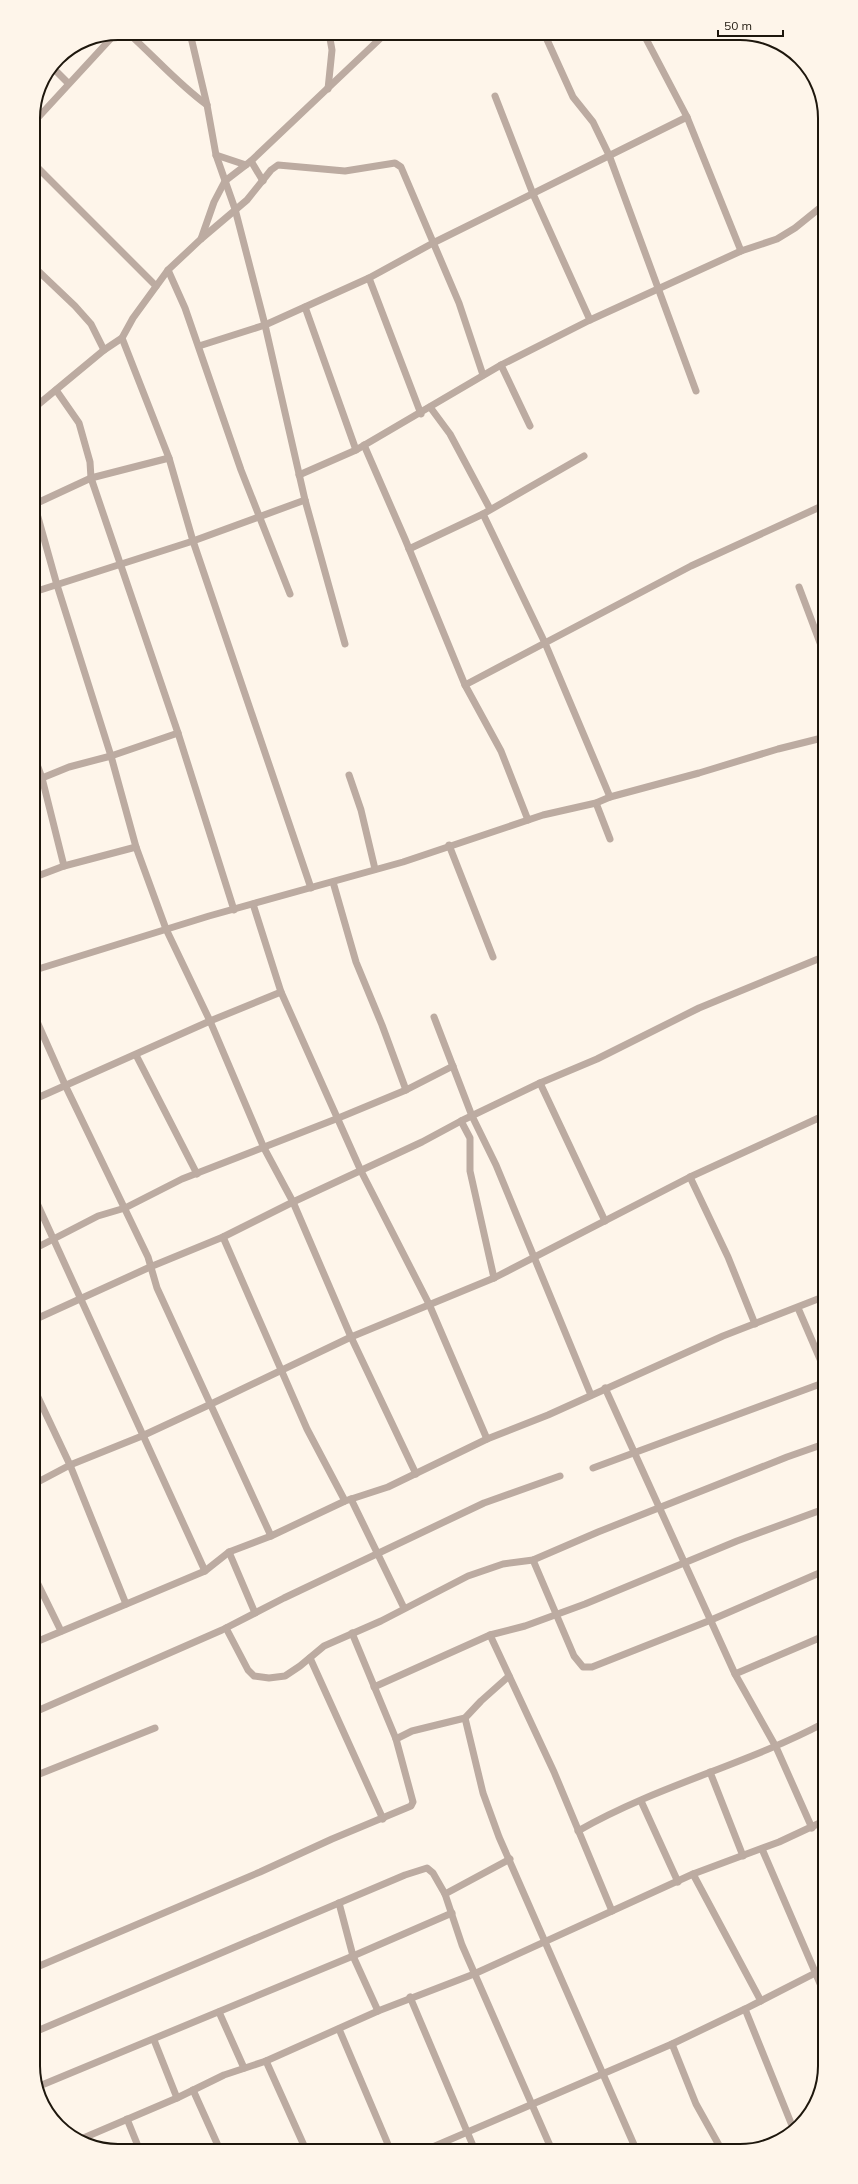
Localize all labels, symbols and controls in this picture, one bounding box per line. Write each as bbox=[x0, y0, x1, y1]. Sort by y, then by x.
scale bar bbox=[718, 12, 783, 38]
text: 50 m bbox=[724, 18, 752, 33]

